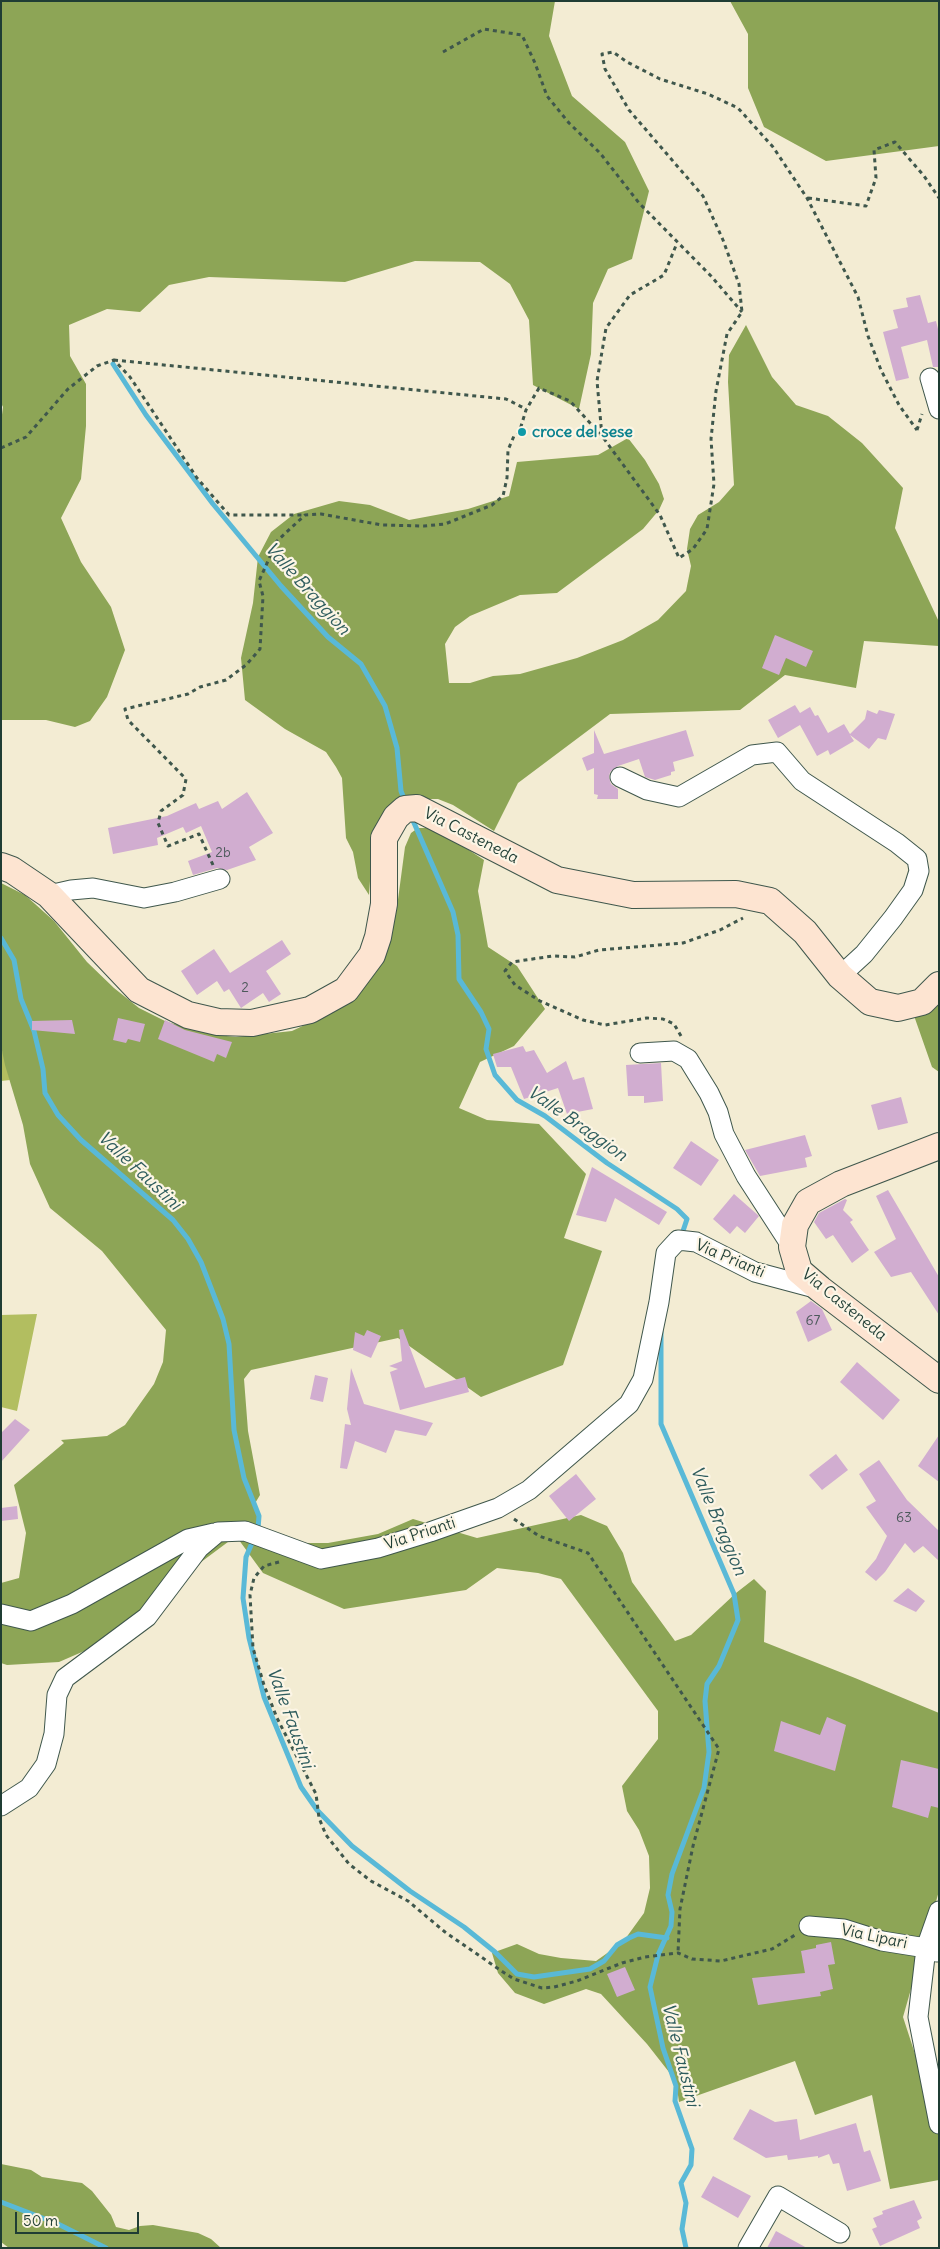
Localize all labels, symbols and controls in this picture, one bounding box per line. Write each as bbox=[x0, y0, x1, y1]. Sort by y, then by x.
place label: croce del sese bbox=[532, 422, 633, 442]
marker: croce del sese bbox=[516, 426, 528, 438]
water label: Valle Braggion bbox=[260, 538, 354, 640]
street label: Via Casteneda bbox=[420, 804, 522, 868]
house number: 2b bbox=[215, 845, 231, 861]
house number: 2 bbox=[241, 980, 249, 996]
water label: Valle Braggion bbox=[523, 1082, 631, 1166]
water label: Valle Faustini bbox=[93, 1127, 185, 1215]
street label: Via Prianti bbox=[692, 1236, 768, 1282]
street label: Via Casteneda bbox=[798, 1265, 890, 1345]
house number: 67 bbox=[806, 1313, 820, 1329]
water label: Valle Braggion bbox=[685, 1463, 751, 1579]
house number: 63 bbox=[896, 1510, 912, 1526]
street label: Via Prianti bbox=[382, 1514, 458, 1554]
water label: Valle Faustini bbox=[262, 1665, 318, 1771]
street label: Via Lipari bbox=[839, 1921, 909, 1953]
water label: Valle Faustini bbox=[657, 2001, 703, 2109]
scale bar bbox=[18, 2202, 141, 2234]
text: 50 m bbox=[23, 2211, 58, 2230]

